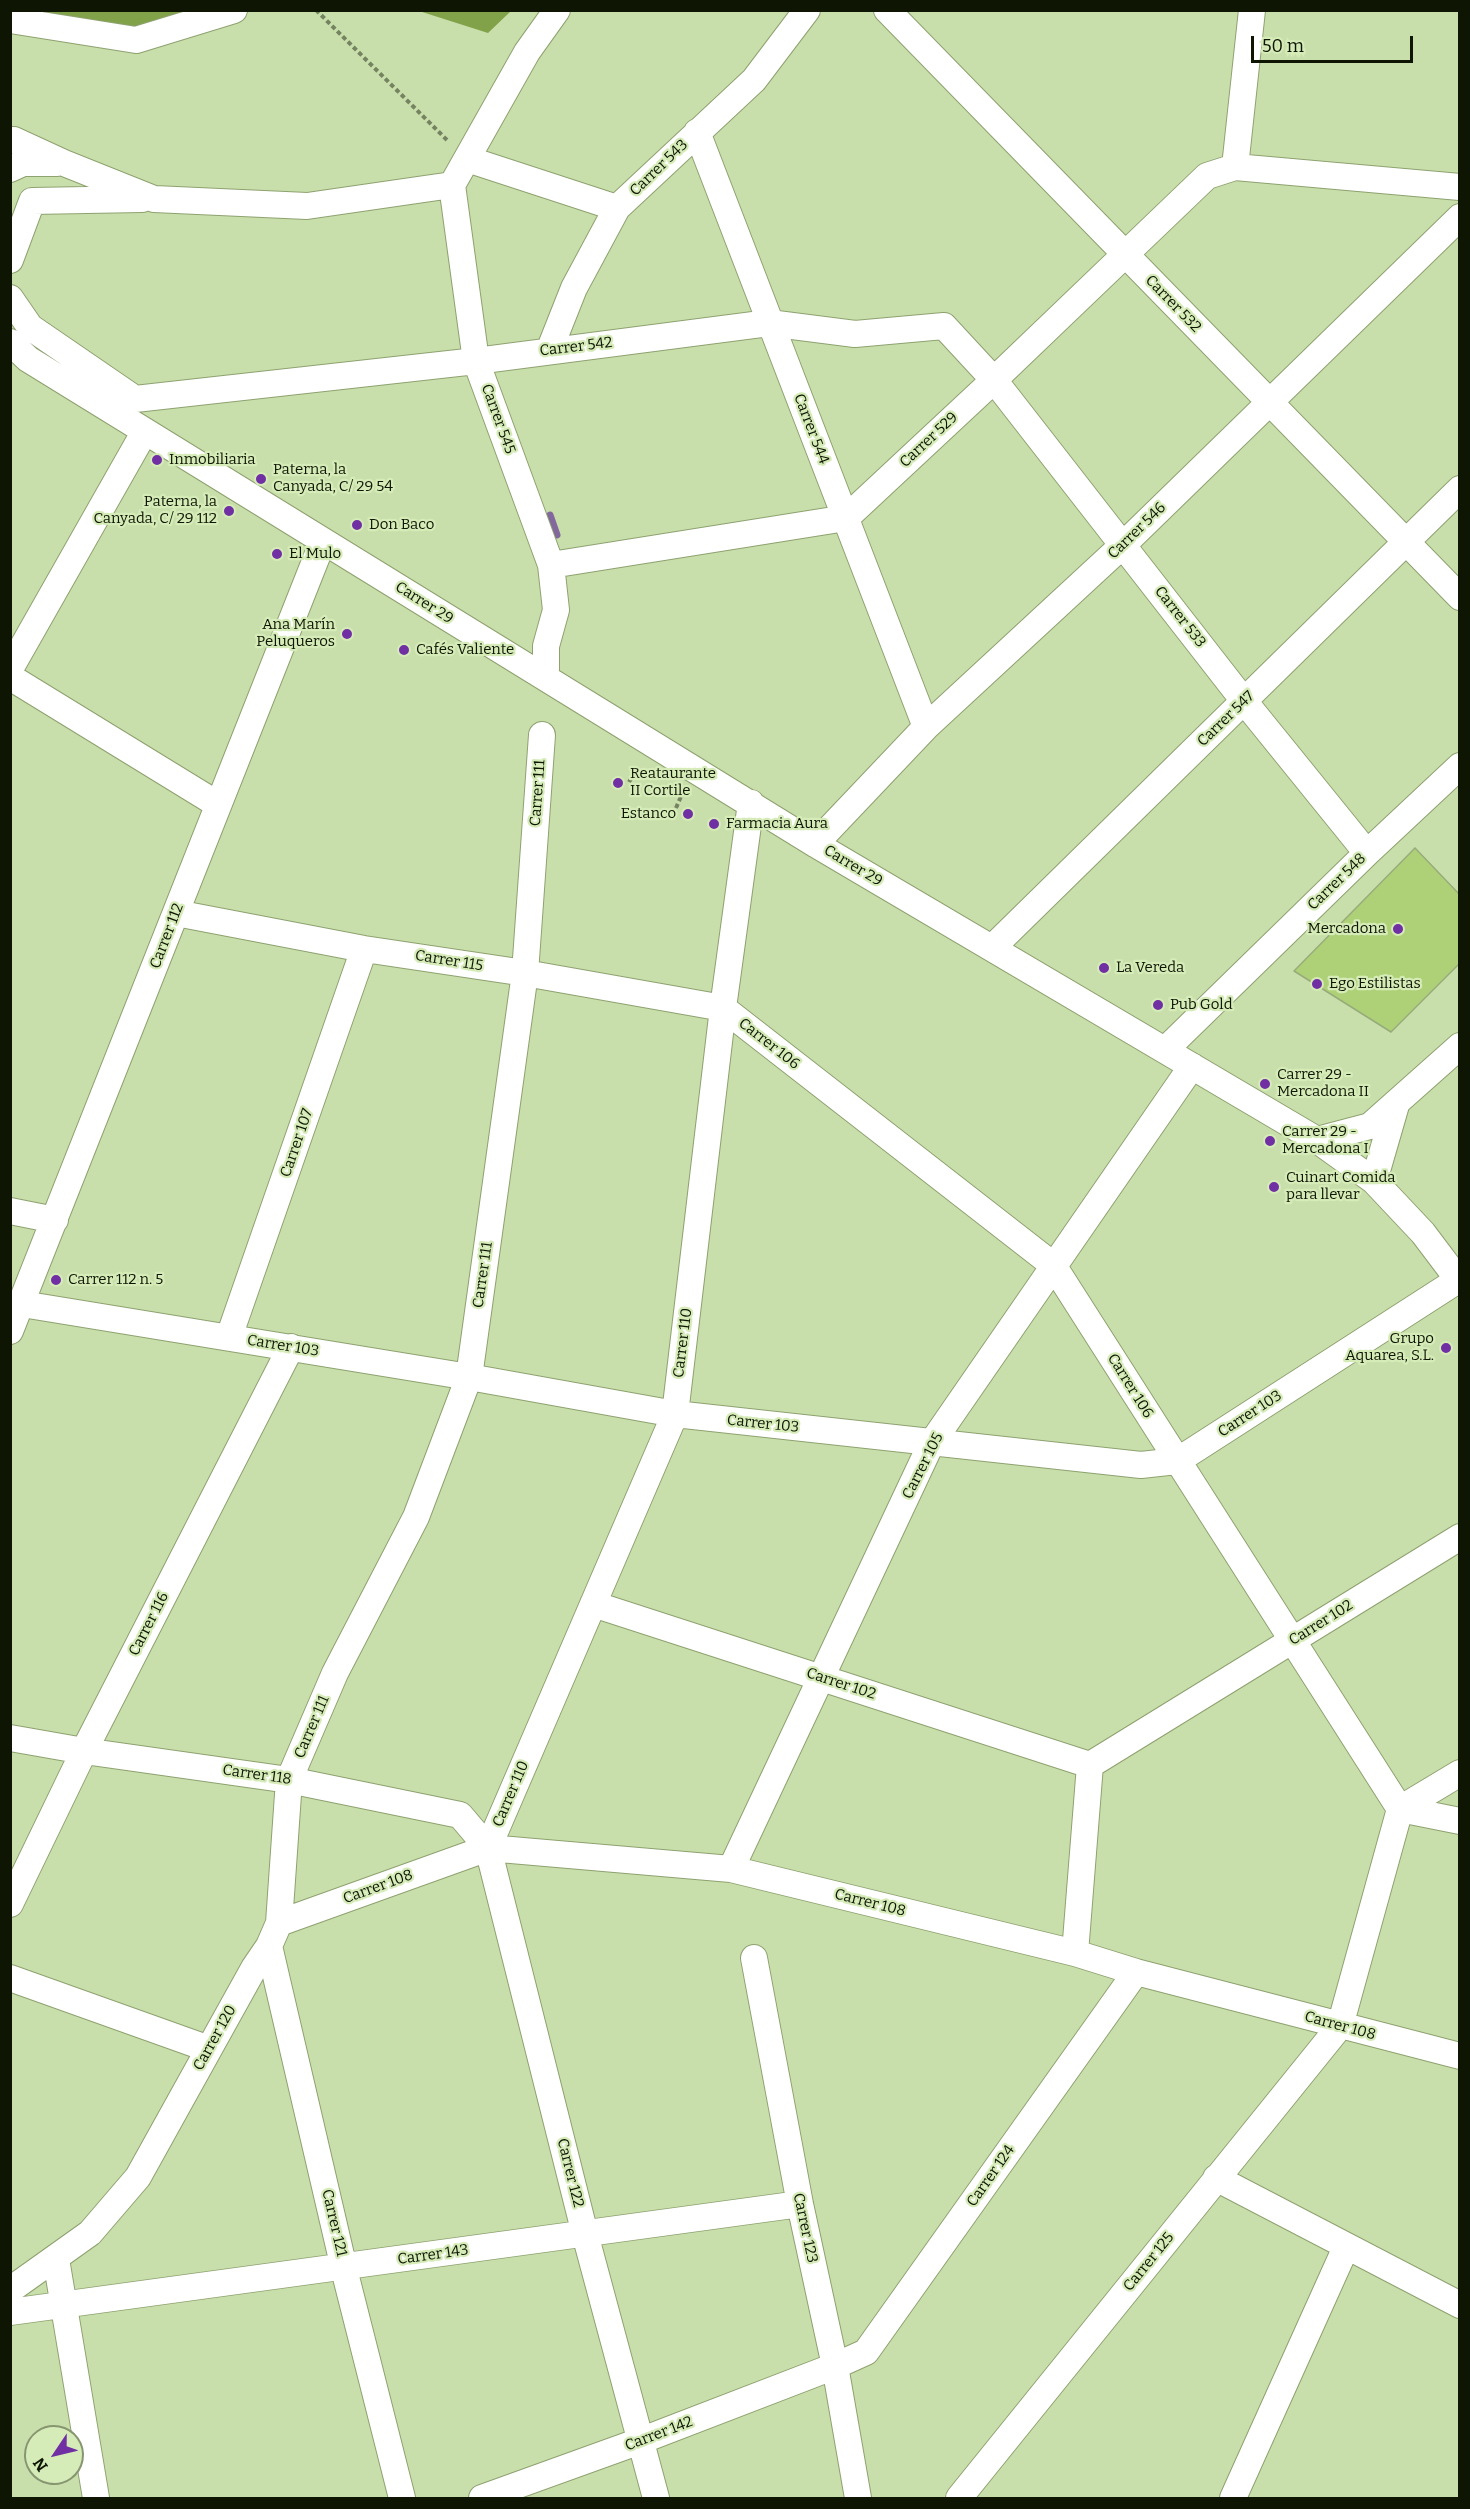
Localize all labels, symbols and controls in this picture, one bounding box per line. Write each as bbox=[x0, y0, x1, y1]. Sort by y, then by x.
scale bar bbox=[1254, 24, 1416, 62]
text: 50 m bbox=[1262, 35, 1304, 57]
street label: Carrer 543 bbox=[626, 136, 692, 200]
street label: Carrer 532 bbox=[1141, 272, 1205, 336]
street label: Carrer 542 bbox=[539, 334, 613, 360]
street label: Carrer 545 bbox=[477, 382, 519, 456]
street label: Carrer 544 bbox=[789, 391, 833, 467]
street label: Carrer 529 bbox=[896, 409, 962, 471]
place label: Inmobiliaria bbox=[169, 451, 256, 469]
marker: Inmobiliaria bbox=[150, 453, 164, 467]
place label: Paterna, la Canyada, C/ 29 54 bbox=[273, 461, 393, 496]
marker: Paterna, la Canyada, C/ 29 54 bbox=[254, 472, 268, 486]
place label: Paterna, la Canyada, C/ 29 112 bbox=[93, 493, 217, 528]
street label: Carrer 546 bbox=[1104, 499, 1170, 563]
marker: Paterna, la Canyada, C/ 29 112 bbox=[222, 504, 236, 518]
place label: Don Baco bbox=[369, 516, 434, 534]
marker: Don Baco bbox=[350, 518, 364, 532]
place label: El Mulo bbox=[289, 545, 341, 563]
marker: El Mulo bbox=[270, 547, 284, 561]
street label: Carrer 29 bbox=[392, 578, 456, 628]
street label: Carrer 533 bbox=[1151, 583, 1209, 651]
place label: Ana Marín Peluqueros bbox=[256, 616, 335, 651]
marker: Ana Marín Peluqueros bbox=[340, 627, 354, 641]
place label: Cafés Valiente bbox=[416, 641, 514, 659]
marker: Cafés Valiente bbox=[397, 643, 411, 657]
street label: Carrer 547 bbox=[1194, 687, 1258, 751]
street label: Carrer 111 bbox=[527, 759, 549, 827]
place label: Reataurante II Cortile bbox=[630, 765, 716, 800]
marker: Reataurante II Cortile bbox=[611, 776, 625, 790]
place label: Estanco bbox=[621, 805, 676, 823]
marker: Estanco bbox=[681, 807, 695, 821]
place label: Farmacia Aura bbox=[726, 815, 828, 833]
marker: Farmacia Aura bbox=[707, 817, 721, 831]
street label: Carrer 29 bbox=[820, 842, 886, 890]
street label: Carrer 548 bbox=[1304, 850, 1370, 914]
street label: Carrer 112 bbox=[146, 901, 188, 971]
place label: Mercadona bbox=[1308, 920, 1386, 938]
marker: Mercadona bbox=[1391, 922, 1405, 936]
street label: Carrer 115 bbox=[414, 947, 484, 975]
place label: La Vereda bbox=[1116, 959, 1184, 977]
marker: La Vereda bbox=[1097, 961, 1111, 975]
place label: Ego Estilistas bbox=[1329, 975, 1421, 993]
marker: Ego Estilistas bbox=[1310, 977, 1324, 991]
place label: Pub Gold bbox=[1170, 996, 1233, 1014]
marker: Pub Gold bbox=[1151, 998, 1165, 1012]
street label: Carrer 106 bbox=[735, 1015, 803, 1073]
place label: Carrer 29 - Mercadona II bbox=[1277, 1066, 1369, 1101]
marker: Carrer 29 - Mercadona II bbox=[1258, 1077, 1272, 1091]
street label: Carrer 107 bbox=[277, 1106, 317, 1180]
place label: Carrer 29 - Mercadona I bbox=[1282, 1123, 1369, 1158]
marker: Carrer 29 - Mercadona I bbox=[1263, 1134, 1277, 1148]
place label: Cuinart Comida para llevar bbox=[1286, 1169, 1395, 1204]
marker: Cuinart Comida para llevar bbox=[1267, 1180, 1281, 1194]
street label: Carrer 111 bbox=[469, 1241, 497, 1309]
place label: Carrer 112 n. 5 bbox=[68, 1271, 163, 1289]
marker: Carrer 112 n. 5 bbox=[49, 1273, 63, 1287]
street label: Carrer 110 bbox=[670, 1307, 696, 1379]
place label: Grupo Aquarea, S.L. bbox=[1345, 1330, 1434, 1365]
street label: Carrer 103 bbox=[246, 1331, 320, 1361]
marker: Grupo Aquarea, S.L. bbox=[1439, 1341, 1453, 1355]
street label: Carrer 106 bbox=[1103, 1350, 1157, 1422]
street label: Carrer 103 bbox=[1215, 1387, 1285, 1441]
street label: Carrer 103 bbox=[726, 1411, 800, 1437]
street label: Carrer 105 bbox=[899, 1430, 947, 1502]
street label: Carrer 116 bbox=[125, 1589, 173, 1659]
street label: Carrer 102 bbox=[1286, 1596, 1356, 1650]
street label: Carrer 102 bbox=[804, 1664, 878, 1704]
street label: Carrer 111 bbox=[291, 1693, 333, 1761]
street label: Carrer 110 bbox=[489, 1758, 533, 1830]
street label: Carrer 118 bbox=[221, 1761, 293, 1789]
street label: Carrer 108 bbox=[341, 1866, 415, 1908]
street label: Carrer 108 bbox=[832, 1885, 908, 1921]
street label: Carrer 120 bbox=[190, 2002, 240, 2074]
street label: Carrer 108 bbox=[1302, 2008, 1378, 2044]
street label: Carrer 122 bbox=[553, 2137, 587, 2209]
street label: Carrer 124 bbox=[963, 2142, 1019, 2210]
street label: Carrer 121 bbox=[318, 2188, 350, 2258]
street label: Carrer 123 bbox=[789, 2191, 821, 2265]
street label: Carrer 125 bbox=[1120, 2229, 1178, 2295]
street label: Carrer 143 bbox=[396, 2241, 470, 2269]
street label: Carrer 142 bbox=[623, 2413, 695, 2455]
north arrow bbox=[24, 2425, 84, 2485]
text: N bbox=[29, 2454, 52, 2475]

